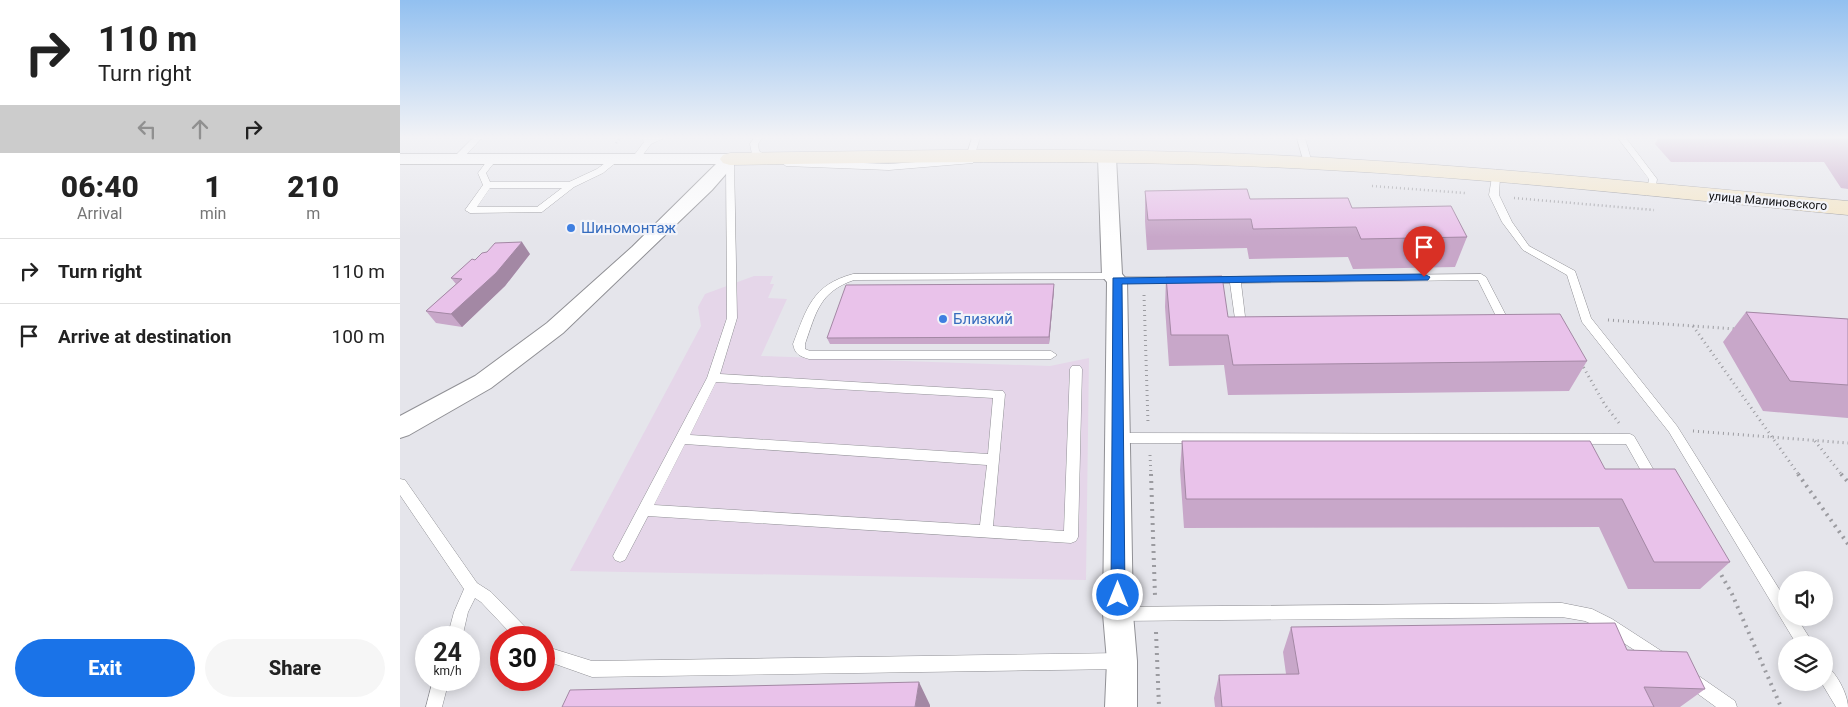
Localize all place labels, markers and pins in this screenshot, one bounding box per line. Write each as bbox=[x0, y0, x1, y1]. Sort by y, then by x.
place label: Шиномонтаж bbox=[581, 219, 677, 237]
marker: Шиномонтаж bbox=[565, 222, 577, 234]
pin bbox=[1403, 226, 1445, 277]
place label: Близкий bbox=[953, 310, 1013, 328]
marker: Близкий bbox=[937, 313, 949, 325]

